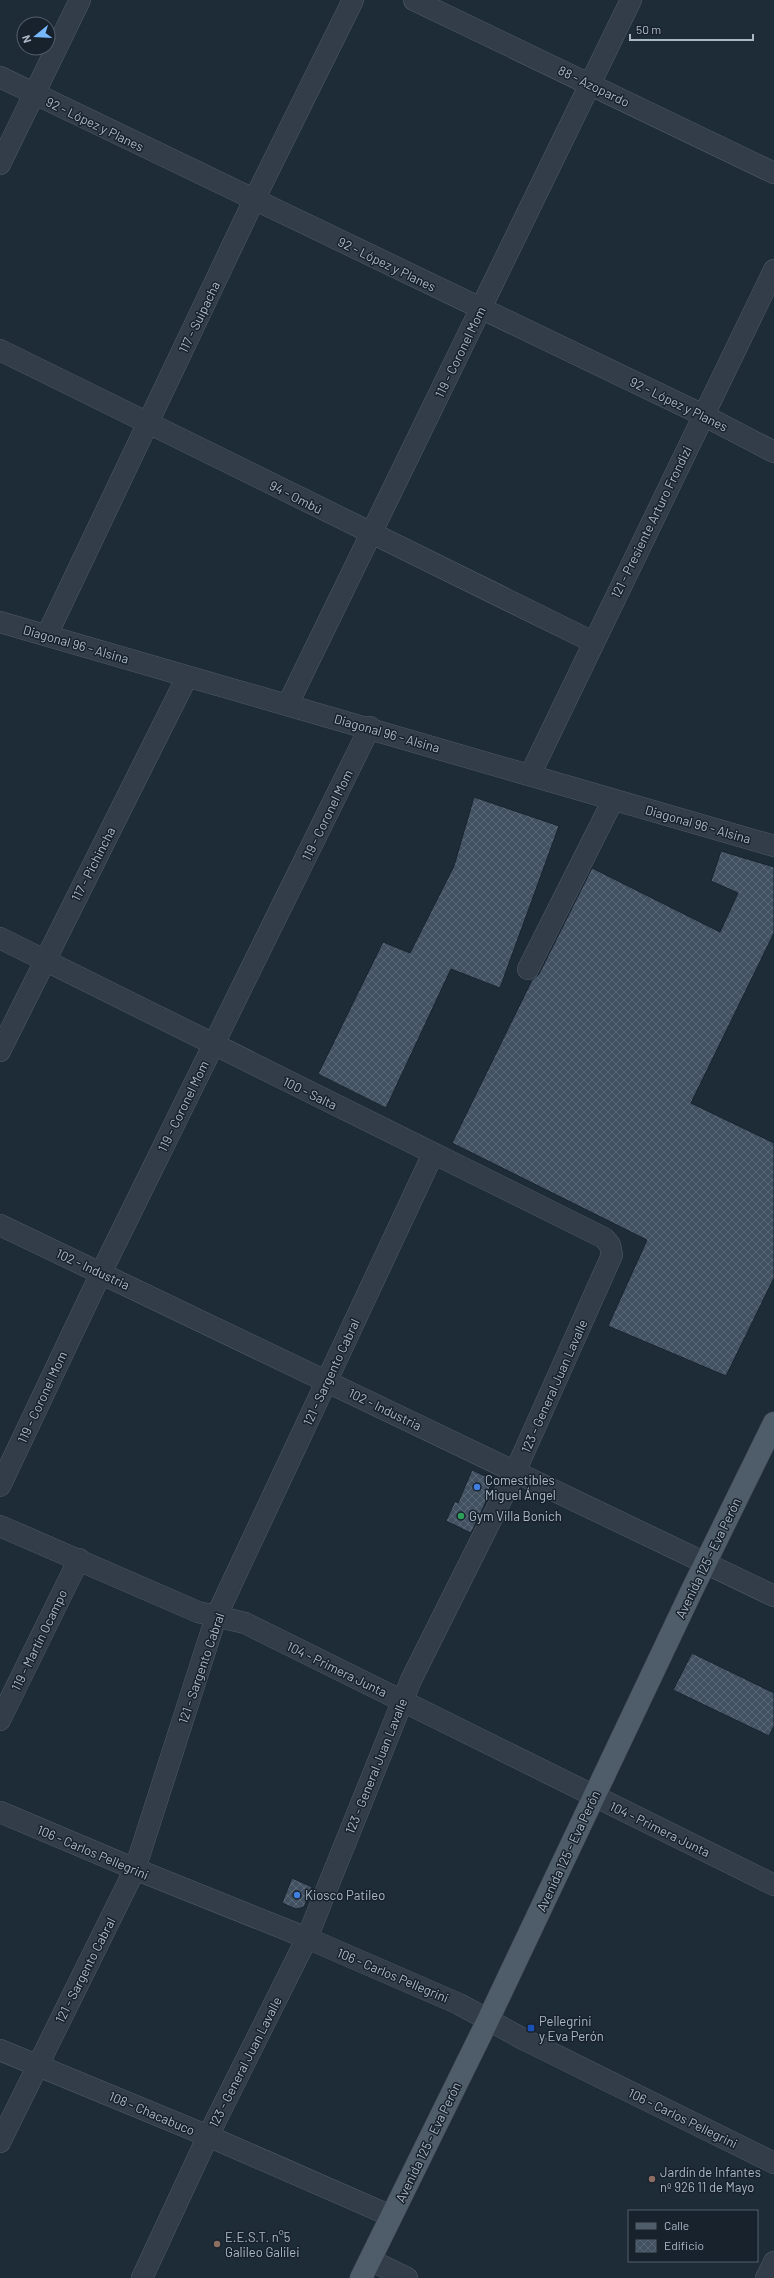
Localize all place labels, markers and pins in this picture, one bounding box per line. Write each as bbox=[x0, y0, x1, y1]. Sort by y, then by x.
place label: Comestibles Miguel Ángel bbox=[485, 1472, 556, 1503]
marker: Comestibles Miguel Ángel bbox=[472, 1482, 482, 1492]
place label: Gym Villa Bonich bbox=[469, 1508, 562, 1524]
marker: Gym Villa Bonich bbox=[456, 1511, 466, 1521]
place label: Kiosco Patileo bbox=[305, 1887, 385, 1903]
marker: Kiosco Patileo bbox=[292, 1890, 302, 1900]
place label: Pellegrini y Eva Perón bbox=[539, 2013, 604, 2044]
marker: Pellegrini y Eva Perón bbox=[526, 2023, 536, 2033]
place label: Jardín de Infantes nº 926 11 de Mayo bbox=[660, 2164, 761, 2195]
marker: Jardín de Infantes nº 926 11 de Mayo bbox=[647, 2174, 657, 2184]
place label: E.E.S.T. n°5 Galileo Galilei bbox=[225, 2229, 300, 2260]
marker: E.E.S.T. n°5 Galileo Galilei bbox=[212, 2239, 222, 2249]

